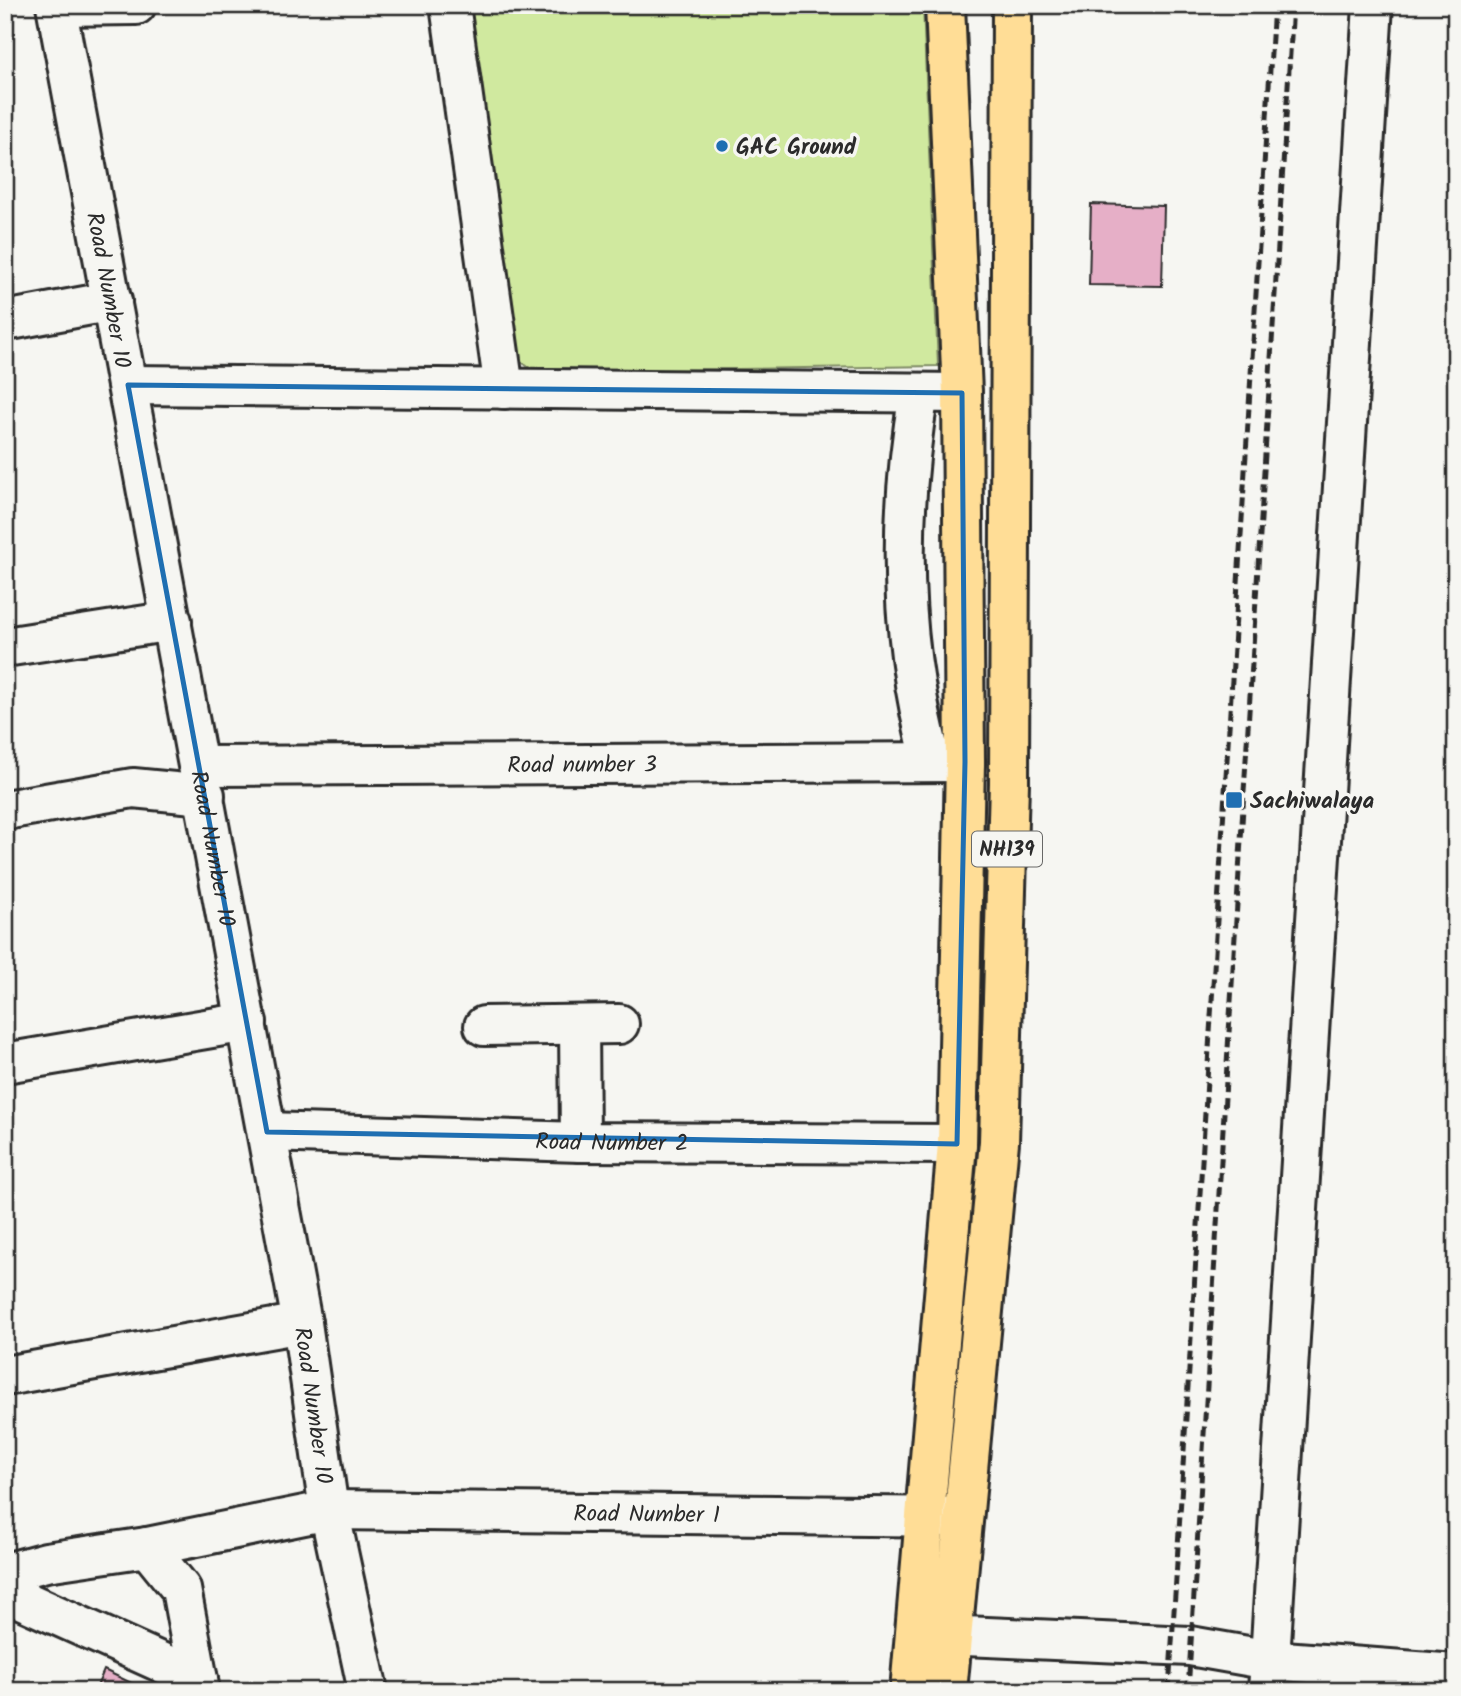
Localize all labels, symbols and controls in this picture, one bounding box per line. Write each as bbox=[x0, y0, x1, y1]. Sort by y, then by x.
place label: GAC Ground bbox=[736, 130, 857, 166]
marker: GAC Ground bbox=[714, 138, 730, 154]
street label: Road Number 10 bbox=[75, 209, 139, 372]
street label: Road number 3 bbox=[507, 748, 657, 784]
street label: Road Number 10 bbox=[179, 768, 244, 930]
place label: Sachiwalaya bbox=[1250, 784, 1374, 820]
marker: Sachiwalaya bbox=[1224, 790, 1244, 810]
road number: NH139 bbox=[972, 832, 1042, 866]
street label: Road Number 2 bbox=[535, 1125, 688, 1163]
street label: Road Number 10 bbox=[283, 1325, 341, 1487]
street label: Road Number 1 bbox=[573, 1497, 720, 1534]

